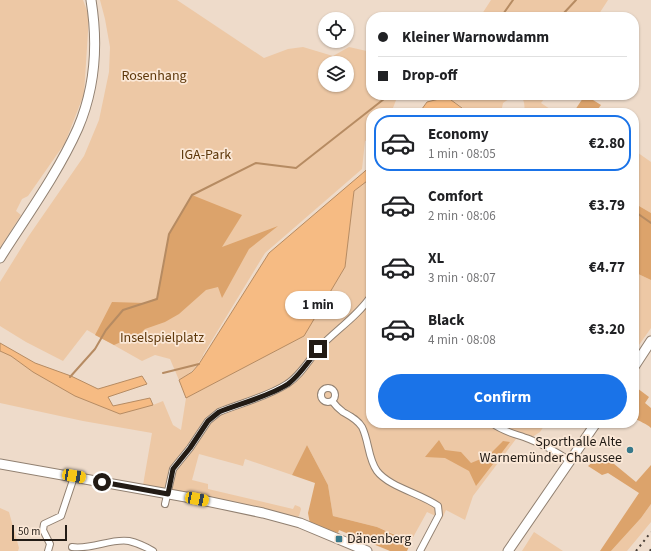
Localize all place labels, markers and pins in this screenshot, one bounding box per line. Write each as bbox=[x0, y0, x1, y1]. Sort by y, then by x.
place label: Sporthalle Alte Warnemünder Chaussee bbox=[480, 432, 622, 468]
marker: Sporthalle Alte Warnemünder Chaussee bbox=[625, 445, 635, 455]
place label: Dänenberg bbox=[347, 529, 411, 549]
marker: Dänenberg bbox=[334, 534, 344, 544]

